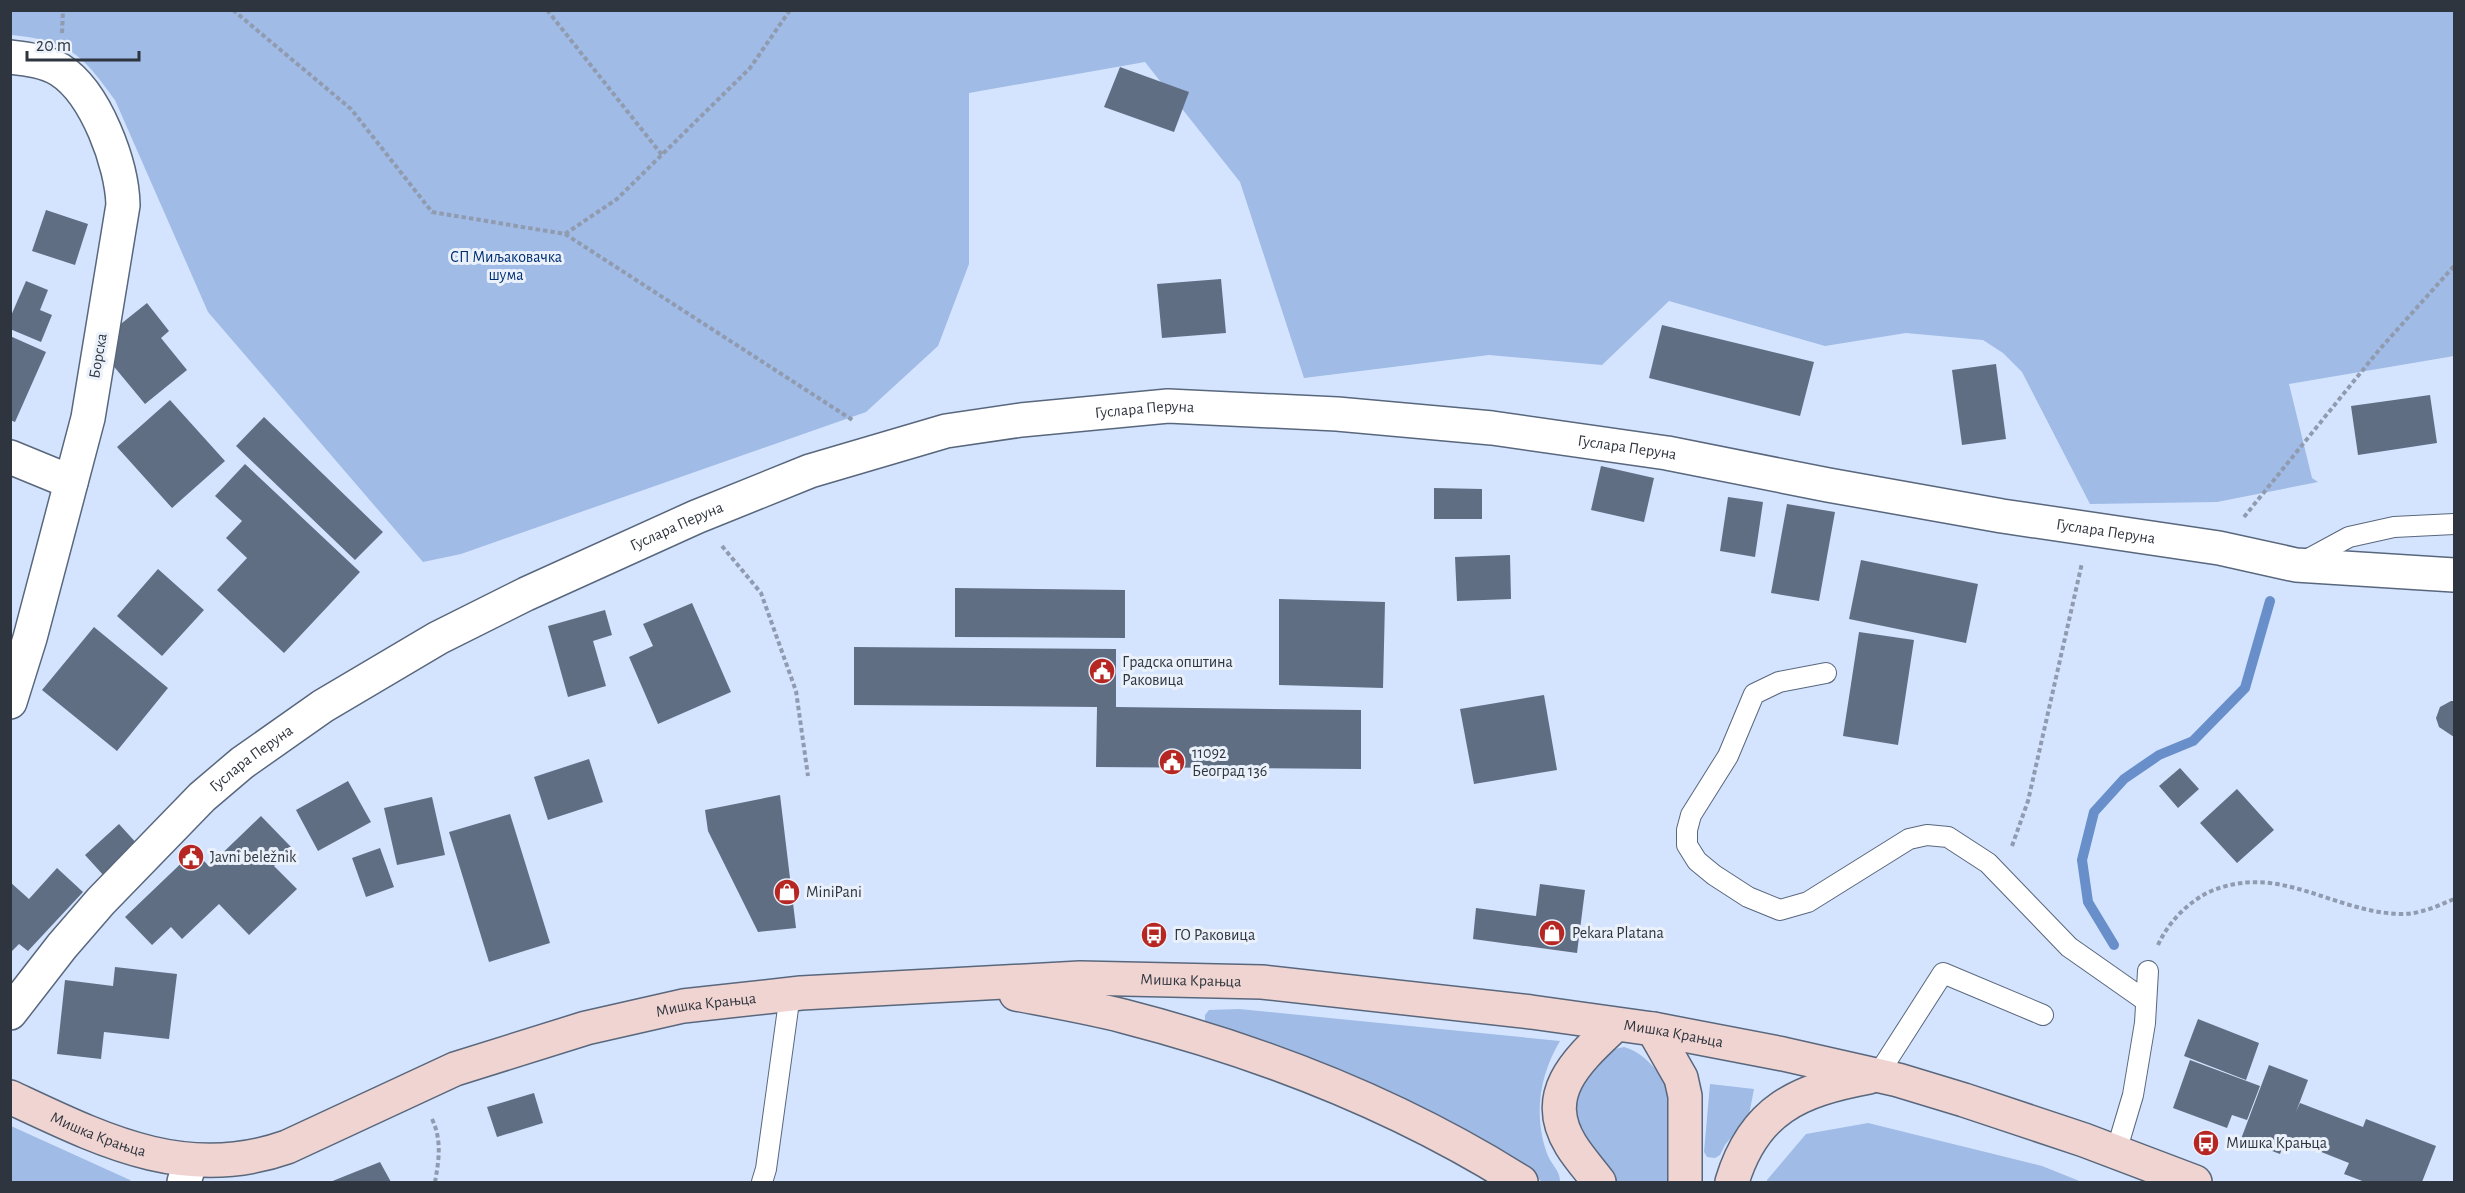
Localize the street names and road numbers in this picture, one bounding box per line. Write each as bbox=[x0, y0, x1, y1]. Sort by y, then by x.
street label: Борска bbox=[86, 332, 110, 380]
street label: Гуслара Перуна bbox=[1094, 398, 1195, 421]
street label: Гуслара Перуна bbox=[1577, 432, 1678, 463]
street label: Гуслара Перуна bbox=[628, 499, 725, 554]
street label: Гуслара Перуна bbox=[2055, 516, 2156, 546]
street label: Гуслара Перуна bbox=[207, 722, 296, 795]
street label: Мишка Крањца bbox=[1140, 971, 1242, 990]
street label: Мишка Крањца bbox=[654, 990, 757, 1020]
street label: Мишка Крањца bbox=[1622, 1017, 1725, 1050]
street label: Мишка Крањца bbox=[48, 1109, 148, 1160]

